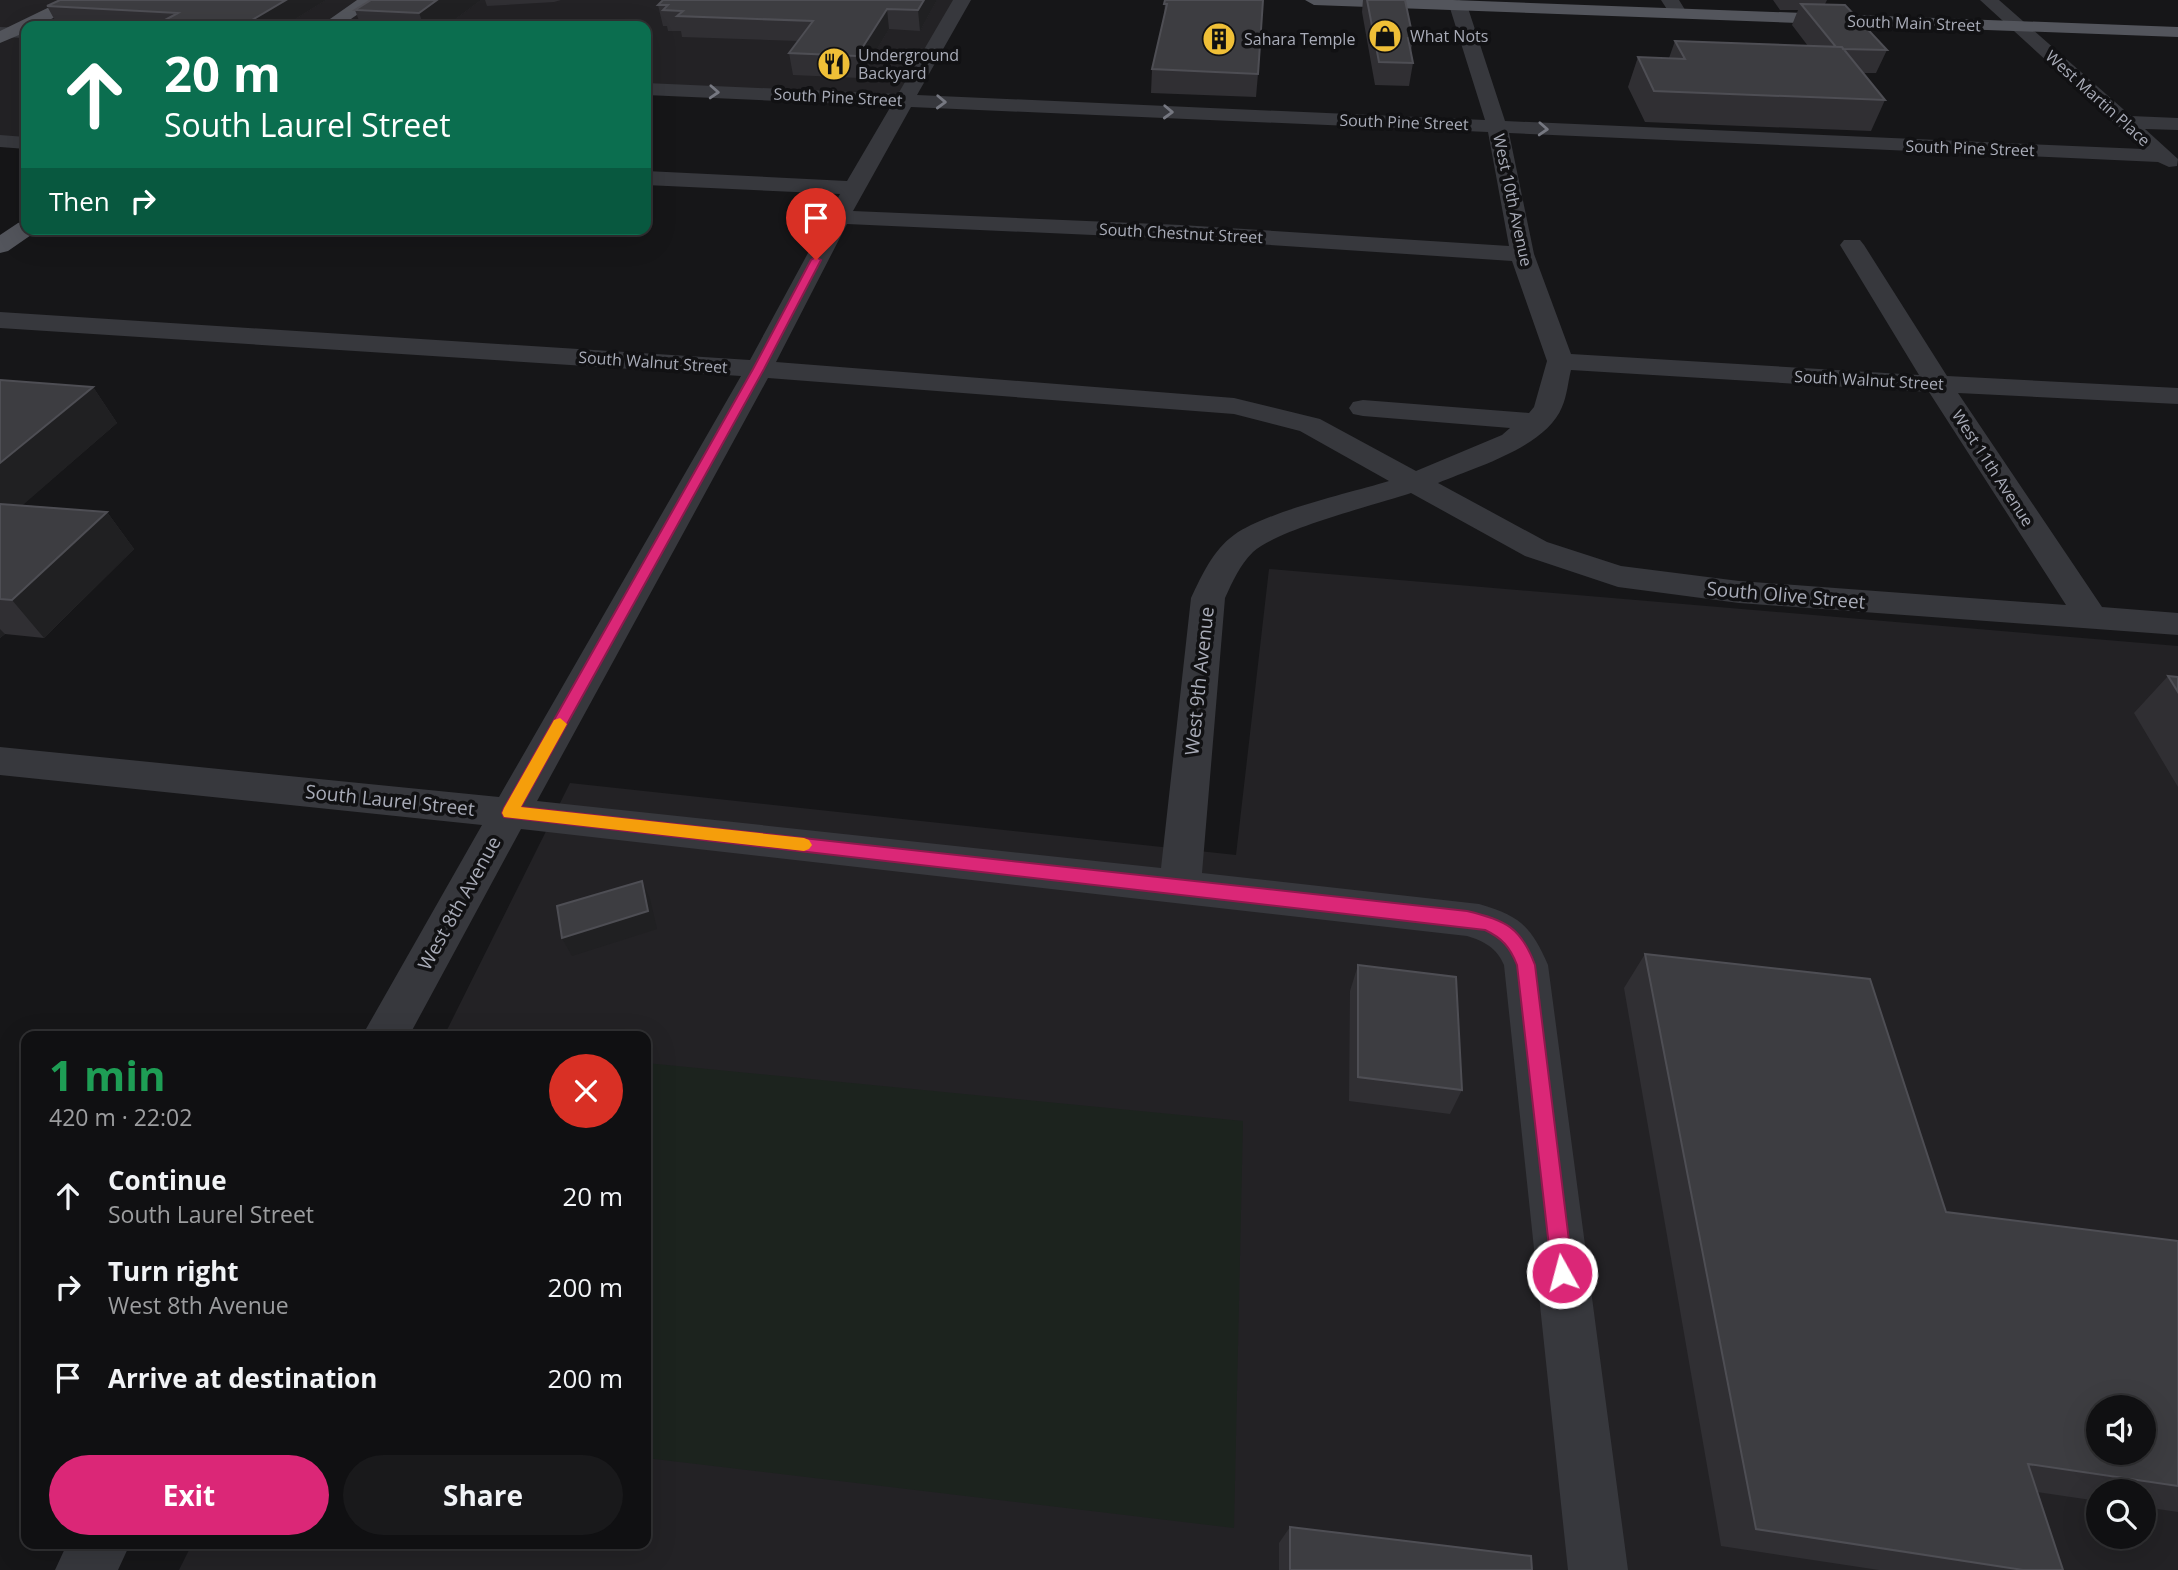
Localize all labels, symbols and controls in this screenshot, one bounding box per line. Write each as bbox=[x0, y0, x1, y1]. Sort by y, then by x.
street label: South Main Street bbox=[1847, 10, 1982, 36]
shop icon: What Nots bbox=[1366, 17, 1404, 55]
building icon: Sahara Temple bbox=[1200, 20, 1238, 58]
place label: What Nots bbox=[1410, 25, 1488, 47]
place label: Sahara Temple bbox=[1244, 28, 1355, 50]
text: 20 m bbox=[164, 40, 281, 106]
place label: Underground Backyard bbox=[858, 44, 959, 84]
restaurant icon: Underground Backyard bbox=[815, 45, 853, 83]
street label: West Martin Place bbox=[2041, 45, 2155, 151]
icon: ahead bbox=[49, 49, 140, 140]
street label: South Pine Street bbox=[773, 83, 903, 111]
one-way arrow bbox=[709, 84, 720, 99]
one-way arrow bbox=[936, 94, 947, 109]
text: South Laurel Street bbox=[164, 103, 451, 146]
one-way arrow bbox=[1163, 104, 1174, 119]
street label: South Pine Street bbox=[1339, 109, 1469, 135]
one-way arrow bbox=[1537, 121, 1548, 136]
street label: West 10th Avenue bbox=[1488, 132, 1538, 268]
street label: South Pine Street bbox=[1905, 135, 2035, 161]
icon: right bbox=[124, 182, 162, 220]
text: Then bbox=[49, 183, 110, 219]
pin bbox=[786, 188, 846, 260]
icon: arrive bbox=[797, 199, 835, 237]
street label: South Chestnut Street bbox=[1098, 218, 1264, 248]
street label: South Walnut Street bbox=[578, 346, 729, 378]
street label: South Walnut Street bbox=[1794, 365, 1945, 395]
street label: West 11th Avenue bbox=[1947, 405, 2039, 531]
street label: South Olive Street bbox=[1705, 575, 1867, 615]
street label: West 9th Avenue bbox=[1178, 605, 1220, 757]
street label: South Laurel Street bbox=[304, 778, 476, 822]
street label: West 8th Avenue bbox=[411, 831, 507, 975]
text: 1 min bbox=[49, 1046, 166, 1103]
button: close bbox=[549, 1054, 623, 1128]
text: 420 m · 22:02 bbox=[49, 1101, 192, 1133]
text: Continue bbox=[108, 1162, 227, 1198]
icon: ahead bbox=[49, 1177, 87, 1215]
text: 20 m bbox=[562, 1178, 623, 1214]
text: South Laurel Street bbox=[108, 1198, 314, 1230]
position arrow bbox=[1525, 1236, 1599, 1310]
text: Turn right bbox=[108, 1253, 239, 1289]
icon: right bbox=[49, 1268, 87, 1306]
text: 200 m bbox=[548, 1269, 623, 1305]
text: West 8th Avenue bbox=[108, 1289, 289, 1321]
icon: arrive bbox=[49, 1359, 87, 1397]
text: Arrive at destination bbox=[108, 1360, 377, 1396]
text: 200 m bbox=[548, 1360, 623, 1396]
map controls bbox=[2086, 1395, 2156, 1549]
button: sound bbox=[2086, 1395, 2156, 1465]
button: Exit bbox=[49, 1455, 329, 1535]
button: Share bbox=[343, 1455, 623, 1535]
button: search bbox=[2086, 1479, 2156, 1549]

